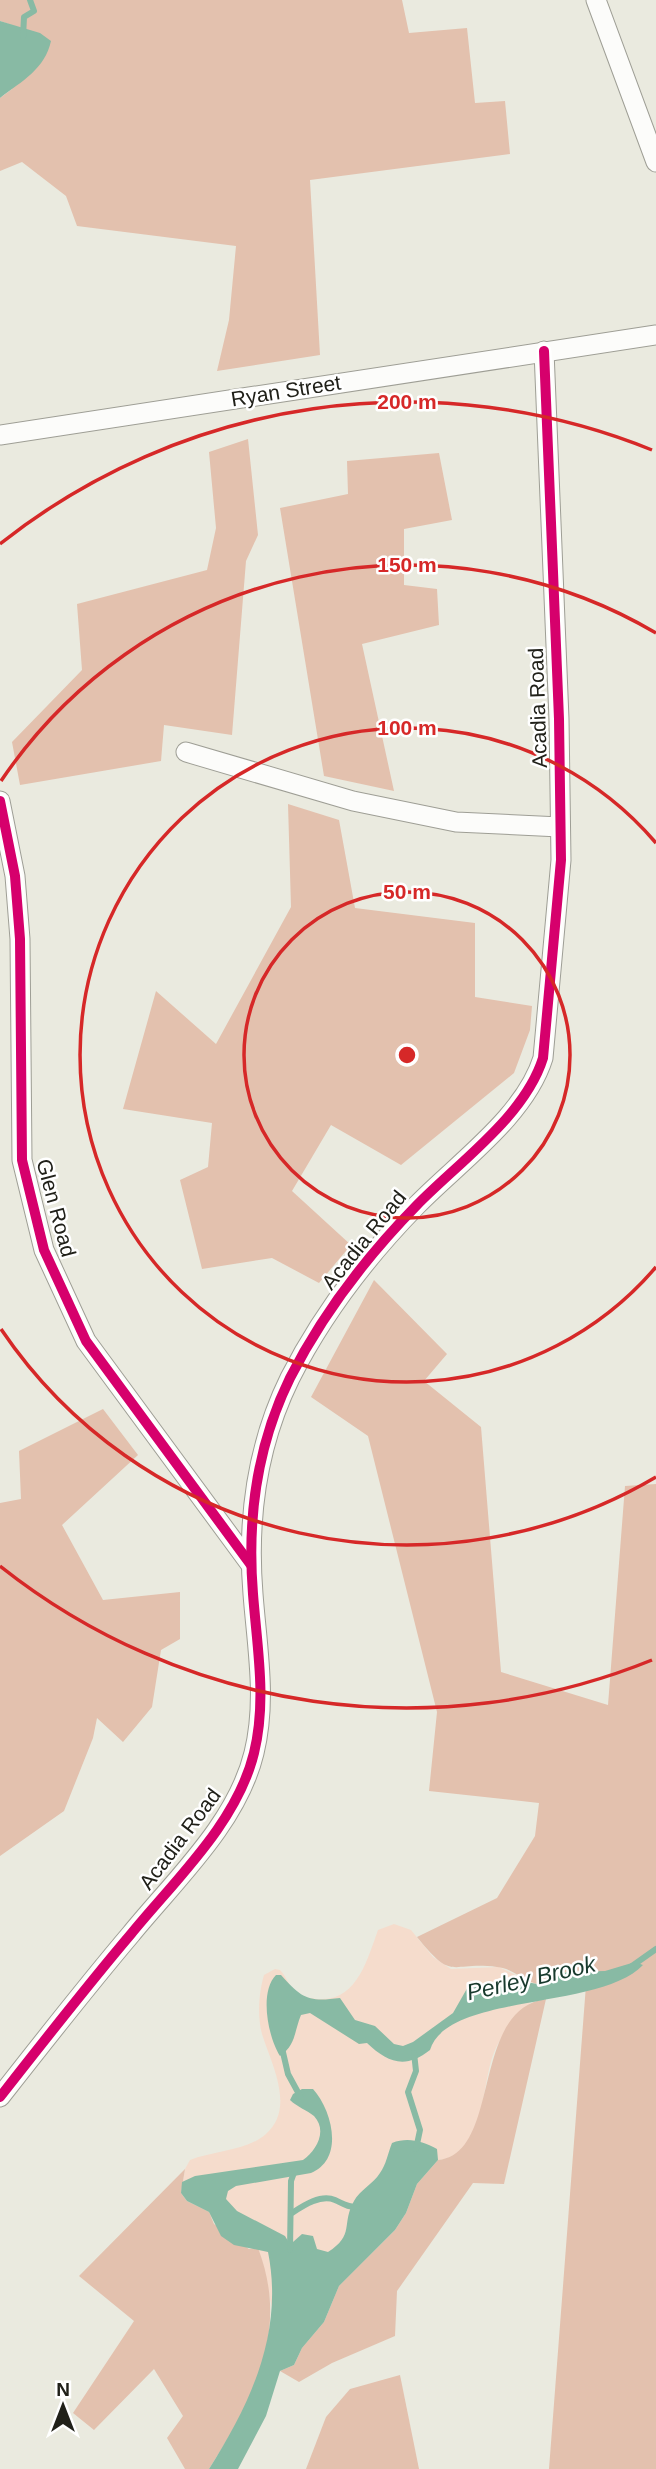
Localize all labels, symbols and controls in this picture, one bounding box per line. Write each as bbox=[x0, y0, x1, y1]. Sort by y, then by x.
street label: Ryan Street bbox=[229, 370, 343, 411]
text: 200 m bbox=[377, 390, 437, 413]
text: 150 m bbox=[377, 553, 437, 576]
street label: Acadia Road bbox=[524, 648, 551, 769]
text: 100 m bbox=[377, 716, 437, 739]
text: 50 m bbox=[383, 880, 431, 903]
centre of rings bbox=[395, 1043, 419, 1067]
street label: Glen Road bbox=[32, 1156, 81, 1259]
street label: Acadia Road bbox=[317, 1186, 410, 1294]
street label: Acadia Road bbox=[134, 1784, 225, 1894]
water label: Perley Brook bbox=[464, 1950, 600, 2005]
north arrow bbox=[28, 2371, 98, 2441]
text: N bbox=[56, 2379, 70, 2400]

